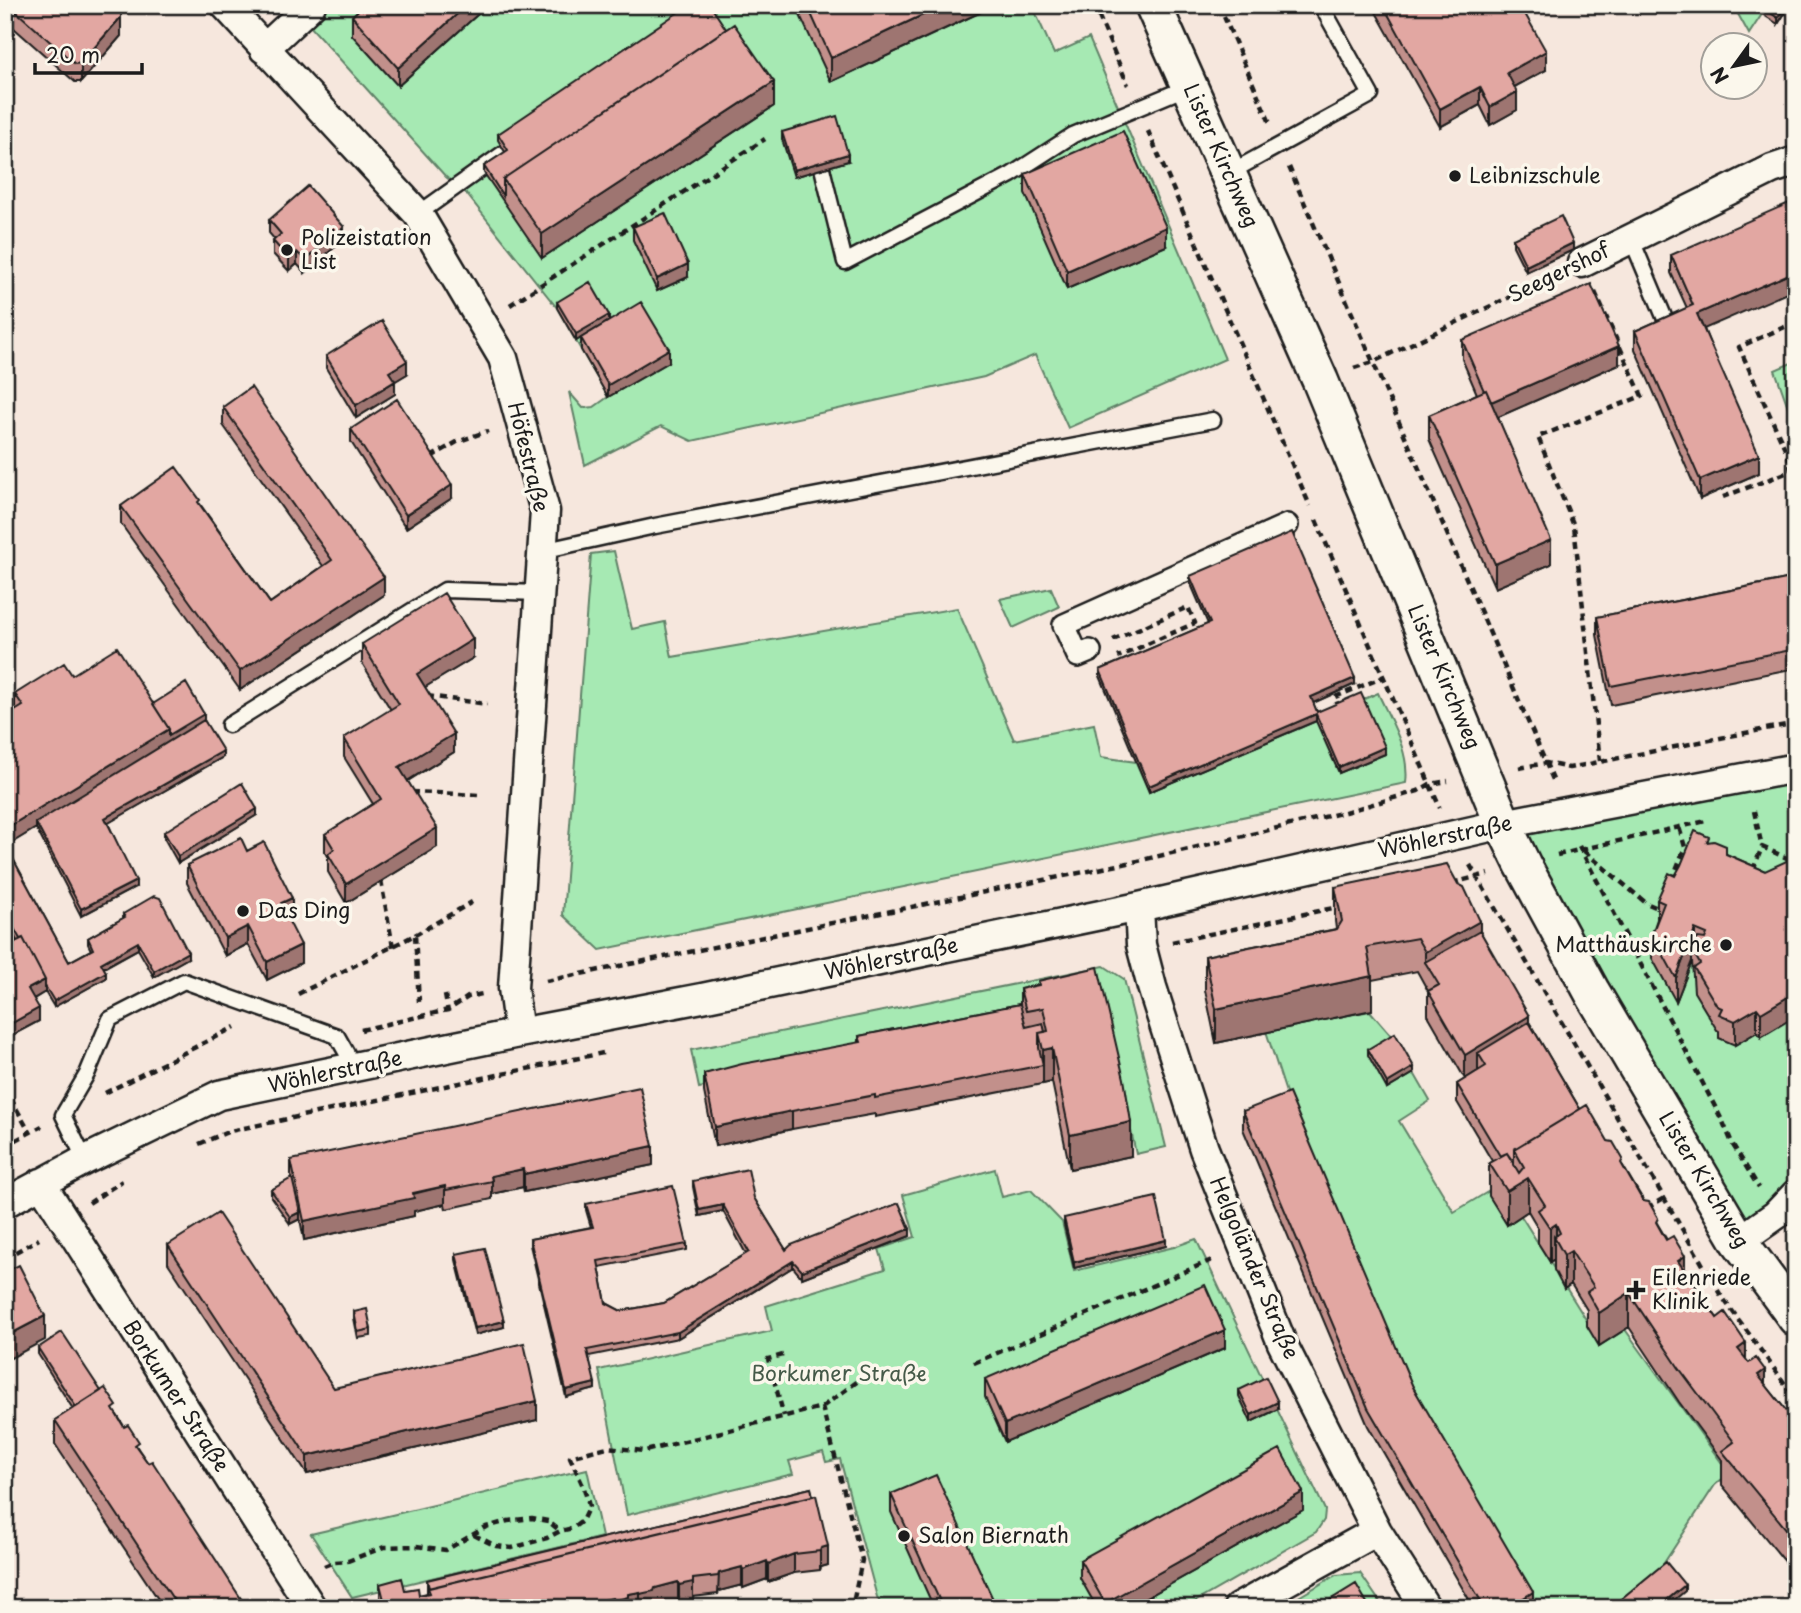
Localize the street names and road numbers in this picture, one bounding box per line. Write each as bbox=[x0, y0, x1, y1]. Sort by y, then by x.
street label: Lister Kirchweg bbox=[1177, 78, 1269, 233]
street label: Seegershof bbox=[1502, 232, 1616, 310]
street label: Höfestraße bbox=[501, 398, 559, 515]
street label: Lister Kirchweg bbox=[1401, 599, 1491, 754]
street label: Wöhlerstraße bbox=[1374, 805, 1515, 865]
street label: Wöhlerstraße bbox=[820, 927, 961, 987]
street label: Wöhlerstraße bbox=[264, 1040, 405, 1100]
street label: Lister Kirchweg bbox=[1652, 1104, 1759, 1254]
street label: Helgoländer Straße bbox=[1203, 1171, 1309, 1363]
street label: Borkumer Straße bbox=[116, 1313, 239, 1477]

